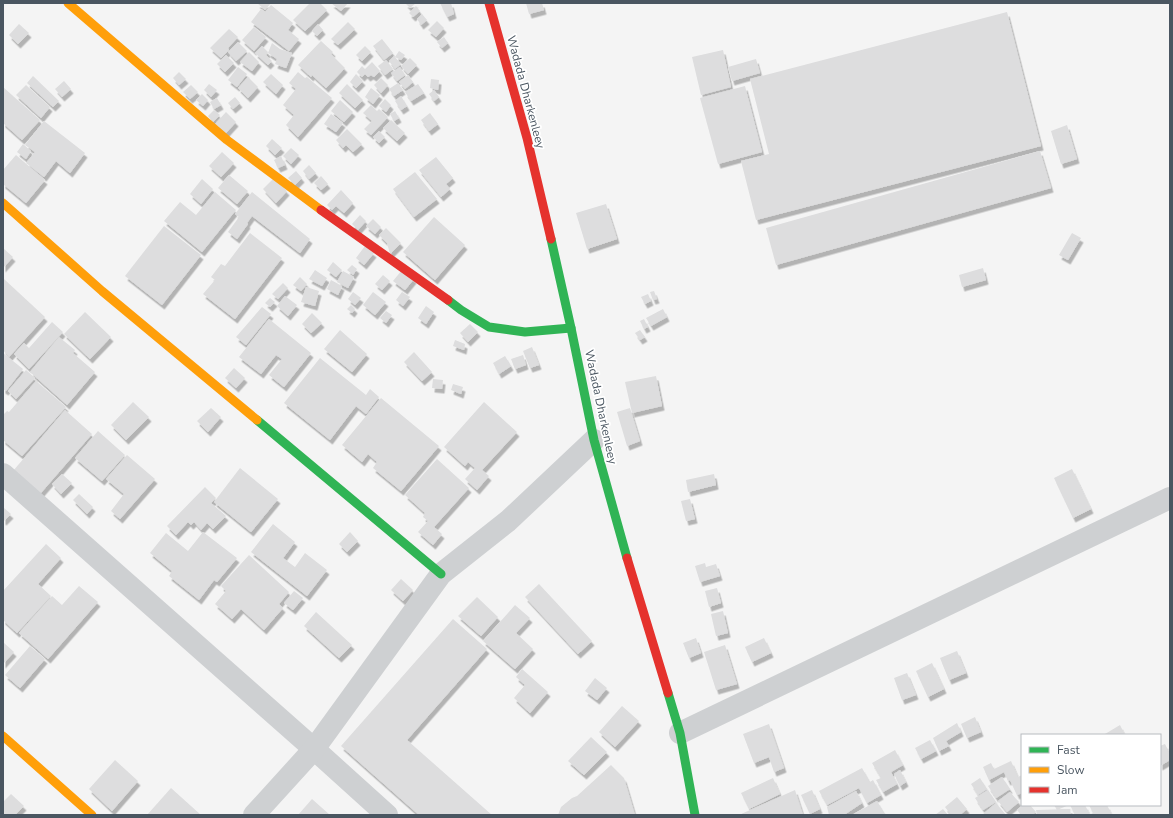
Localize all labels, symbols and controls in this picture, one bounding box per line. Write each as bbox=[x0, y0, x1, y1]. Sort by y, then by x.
street label: Wadada Dharkenleey bbox=[503, 34, 549, 151]
street label: Wadada Dharkenleey bbox=[581, 348, 621, 466]
legend bbox=[1021, 734, 1161, 806]
text: Fast bbox=[1057, 742, 1080, 758]
text: Slow bbox=[1057, 762, 1085, 778]
text: Jam bbox=[1056, 782, 1078, 798]

